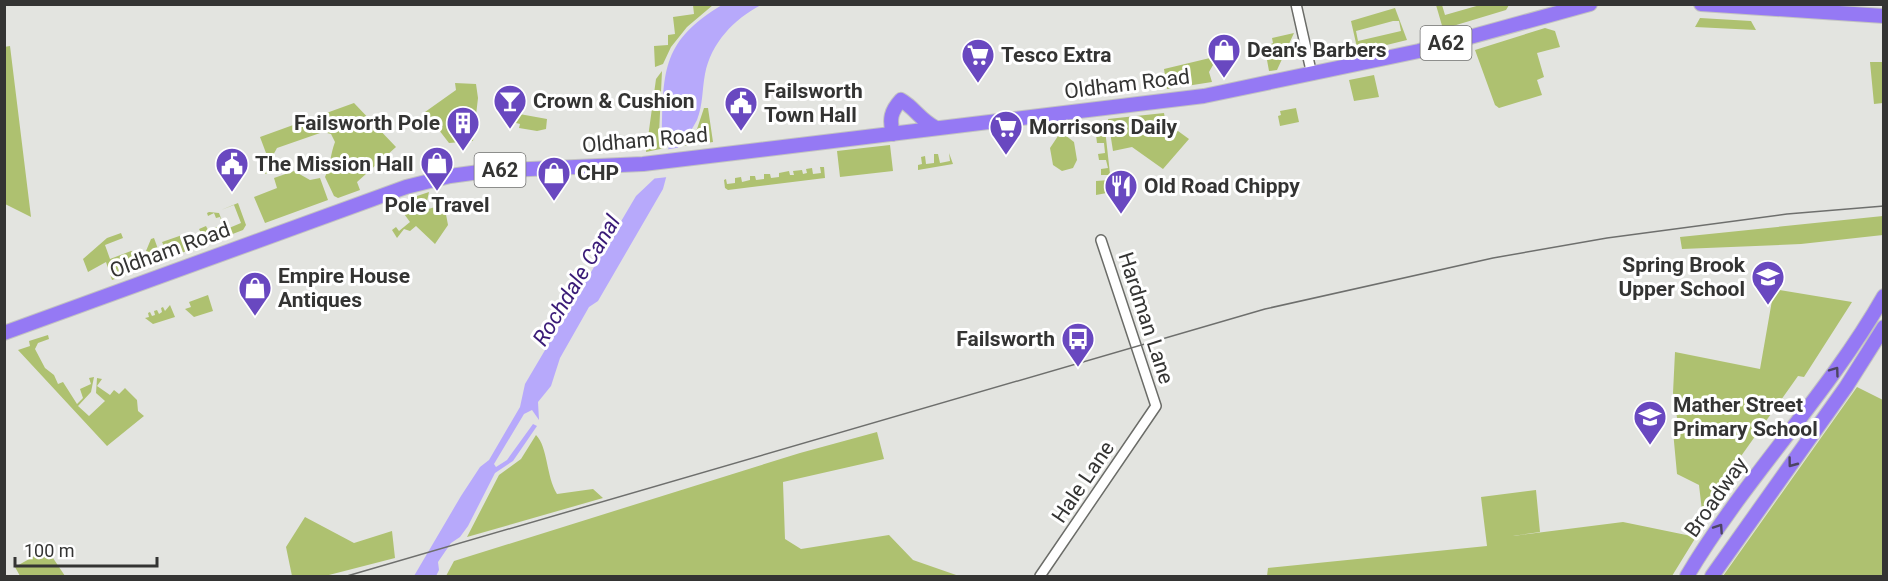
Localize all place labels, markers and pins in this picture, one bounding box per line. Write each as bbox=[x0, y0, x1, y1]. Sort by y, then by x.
shop icon: Dean's Barbers bbox=[1206, 32, 1242, 79]
supermarket icon: Tesco Extra bbox=[960, 37, 996, 84]
place label: Dean's Barbers bbox=[1247, 38, 1387, 62]
place label: Tesco Extra bbox=[1001, 43, 1111, 67]
place label: Failsworth Town Hall bbox=[764, 79, 863, 127]
bar icon: Crown & Cushion bbox=[492, 83, 528, 130]
public building icon: Failsworth Town Hall bbox=[723, 85, 759, 132]
place label: Crown & Cushion bbox=[533, 89, 695, 113]
building icon: Failsworth Pole bbox=[445, 105, 481, 152]
supermarket icon: Morrisons Daily bbox=[988, 109, 1024, 156]
place label: Failsworth Pole bbox=[294, 111, 440, 135]
place label: Morrisons Daily bbox=[1029, 115, 1178, 139]
shop icon: Pole Travel bbox=[419, 145, 455, 192]
public building icon: The Mission Hall bbox=[214, 146, 250, 193]
place label: The Mission Hall bbox=[255, 152, 413, 176]
shop icon: CHP bbox=[536, 155, 572, 202]
place label: CHP bbox=[577, 161, 619, 185]
restaurant icon: Old Road Chippy bbox=[1103, 168, 1139, 215]
place label: Old Road Chippy bbox=[1144, 174, 1300, 198]
place label: Pole Travel bbox=[385, 193, 489, 217]
place label: Spring Brook Upper School bbox=[1618, 253, 1746, 301]
school or university icon: Spring Brook Upper School bbox=[1750, 259, 1786, 306]
place label: Empire House Antiques bbox=[278, 264, 410, 312]
shop icon: Empire House Antiques bbox=[237, 270, 273, 317]
bus stop icon: Failsworth bbox=[1060, 321, 1096, 368]
place label: Failsworth bbox=[956, 327, 1055, 351]
place label: Mather Street Primary School bbox=[1673, 393, 1818, 441]
school or university icon: Mather Street Primary School bbox=[1632, 399, 1668, 446]

